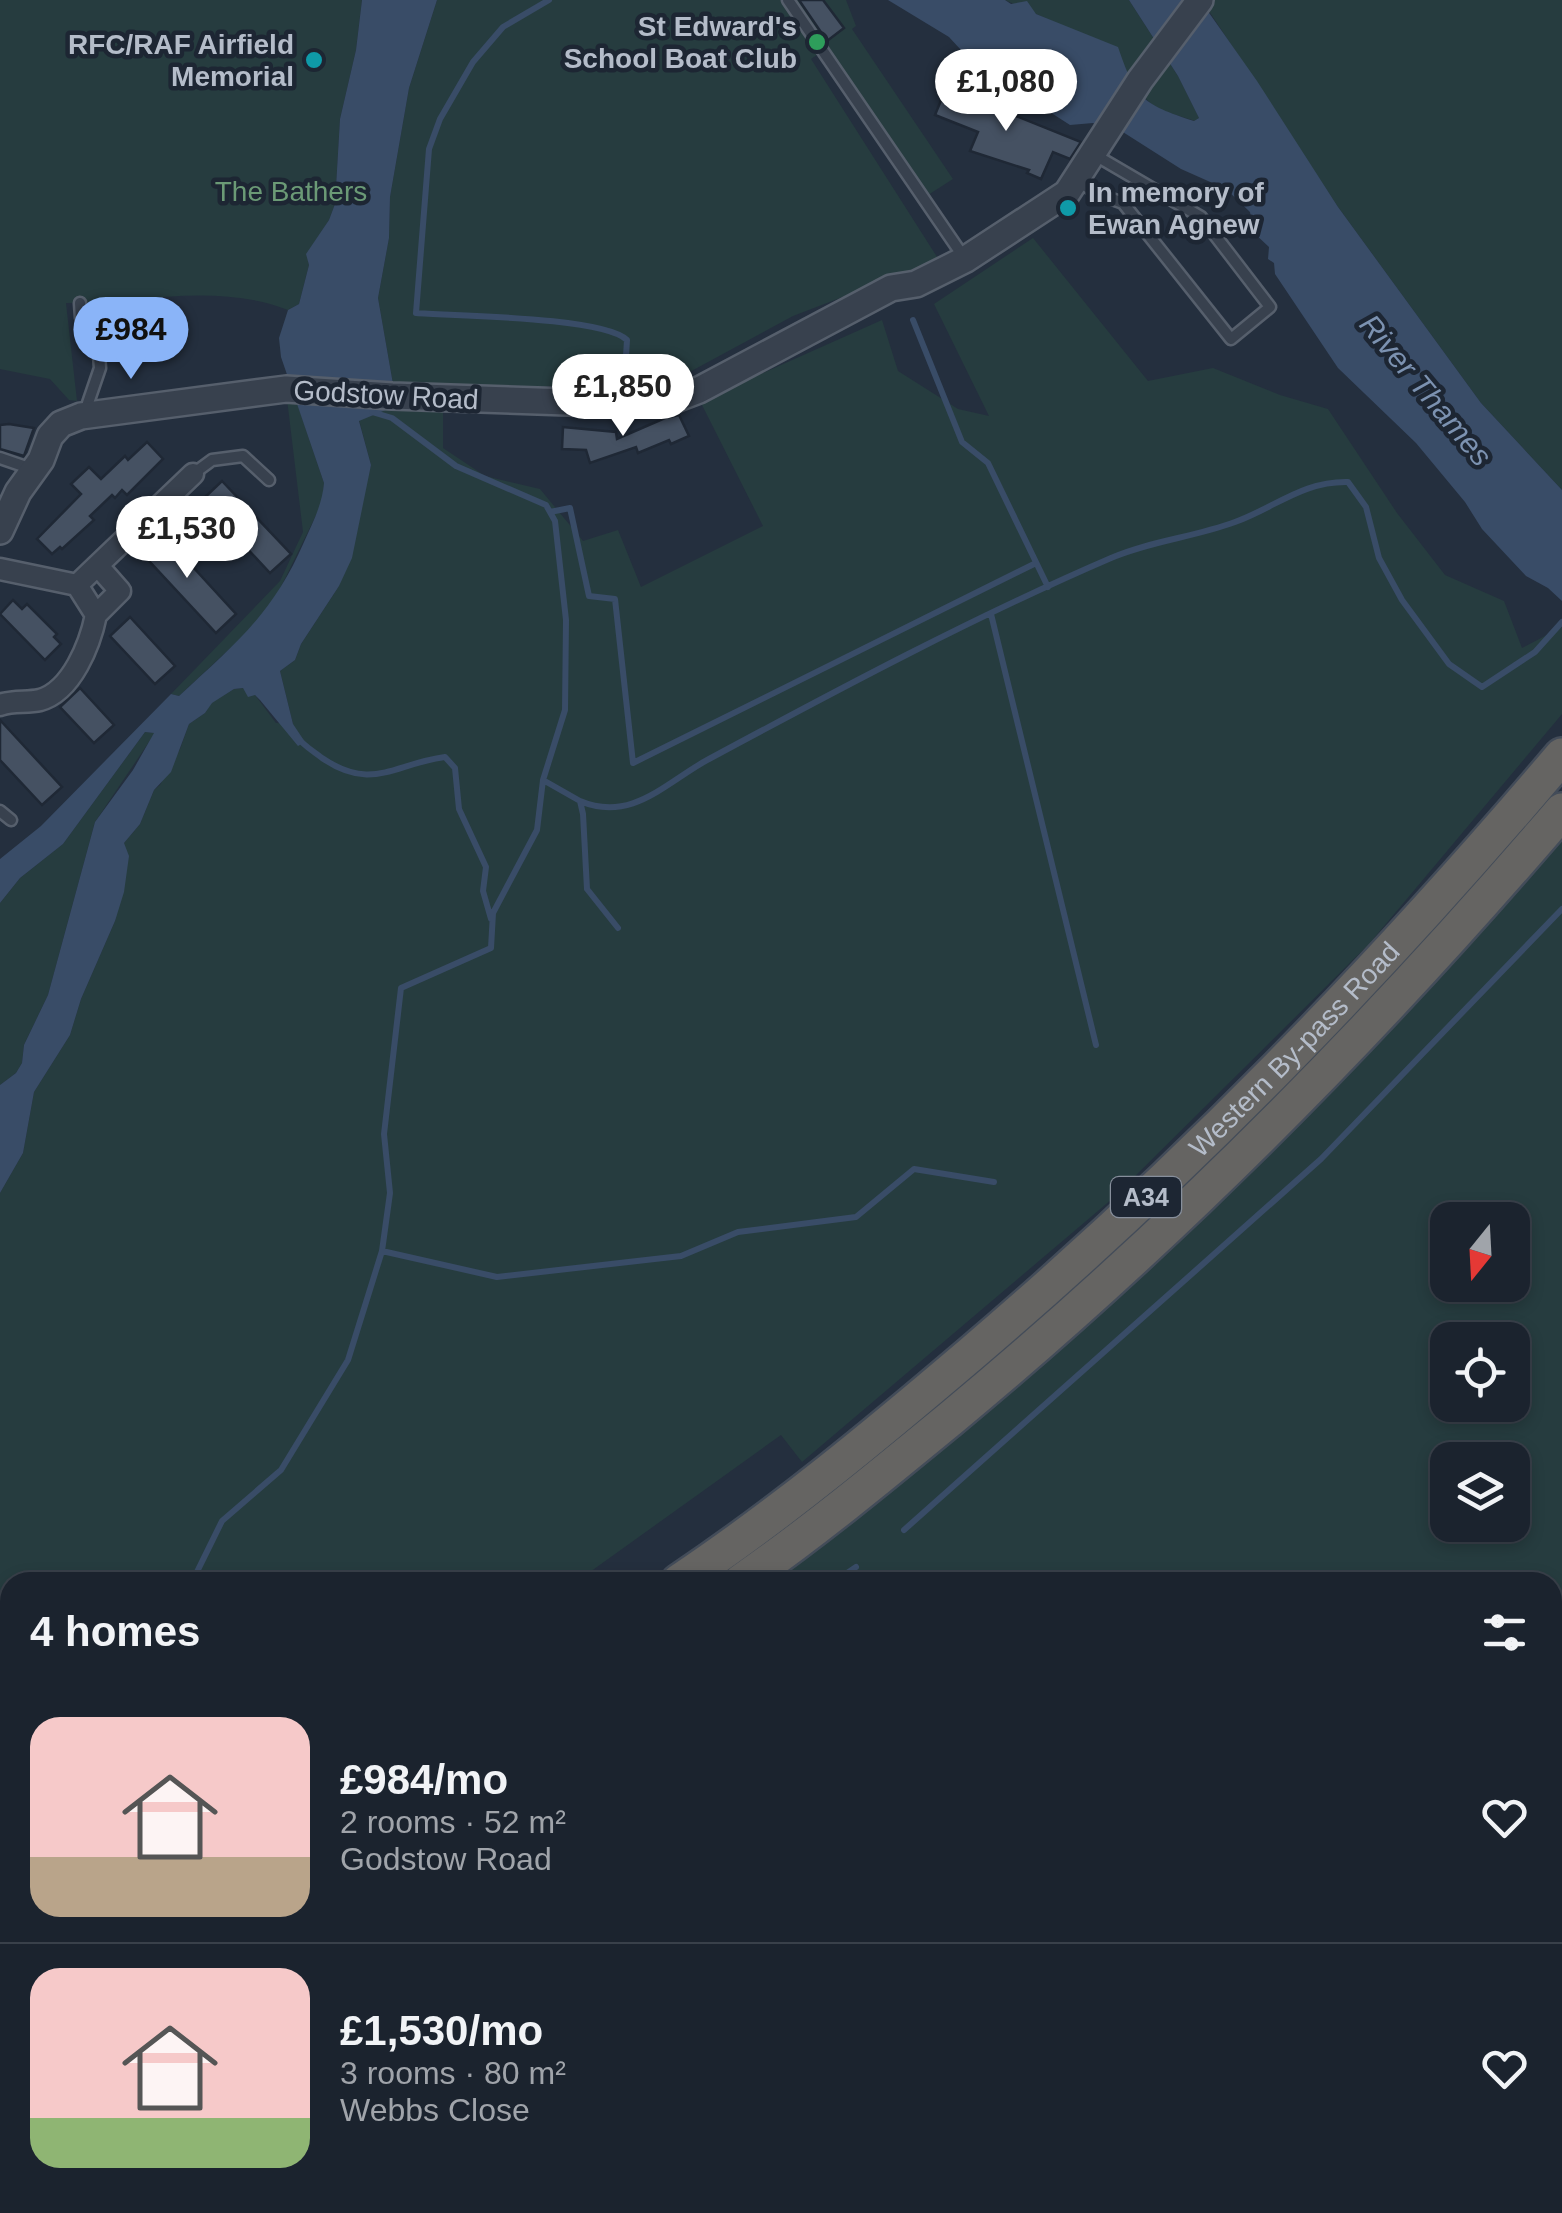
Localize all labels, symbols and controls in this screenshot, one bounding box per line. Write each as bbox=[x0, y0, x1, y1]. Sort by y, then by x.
place label: St Edward's School Boat Club bbox=[564, 11, 797, 74]
place label: RFC/RAF Airfield Memorial bbox=[68, 29, 294, 92]
marker: St Edward's School Boat Club bbox=[806, 31, 828, 53]
marker: RFC/RAF Airfield Memorial bbox=[303, 49, 325, 71]
pin: £1,080 bbox=[925, 49, 1087, 134]
text: £1,080 bbox=[957, 63, 1055, 99]
park label: The Bathers bbox=[215, 176, 367, 207]
place label: In memory of Ewan Agnew bbox=[1088, 177, 1264, 240]
marker: In memory of Ewan Agnew bbox=[1057, 197, 1079, 219]
pin: £984 bbox=[72, 297, 190, 382]
water label: River Thames bbox=[1353, 308, 1499, 472]
text: £984 bbox=[95, 311, 167, 347]
pin: £1,850 bbox=[542, 354, 704, 439]
text: £1,850 bbox=[574, 368, 672, 404]
street label: Godstow Road bbox=[293, 375, 479, 415]
pin: £1,530 bbox=[106, 496, 268, 581]
text: £1,530 bbox=[138, 510, 236, 546]
street label: Western By-pass Road bbox=[1183, 936, 1405, 1163]
road number: A34 bbox=[1111, 1177, 1181, 1217]
north arrow bbox=[1430, 1202, 1530, 1302]
map controls bbox=[1430, 1202, 1530, 1542]
button: locate bbox=[1430, 1322, 1530, 1422]
button: layers bbox=[1430, 1442, 1530, 1542]
icon: filters bbox=[1477, 1605, 1532, 1660]
text: 4 homes bbox=[30, 1608, 200, 1655]
text: £984/mo bbox=[340, 1756, 508, 1803]
icon: home bbox=[110, 1757, 230, 1877]
icon: heart bbox=[1477, 1790, 1532, 1845]
text: 2 rooms · 52 m² bbox=[340, 1804, 566, 1840]
text: Godstow Road bbox=[340, 1841, 552, 1877]
text: £1,530/mo bbox=[340, 2007, 543, 2054]
icon: home bbox=[110, 2008, 230, 2128]
icon: heart bbox=[1477, 2041, 1532, 2096]
text: 3 rooms · 80 m² bbox=[340, 2055, 566, 2091]
text: Webbs Close bbox=[340, 2092, 530, 2128]

